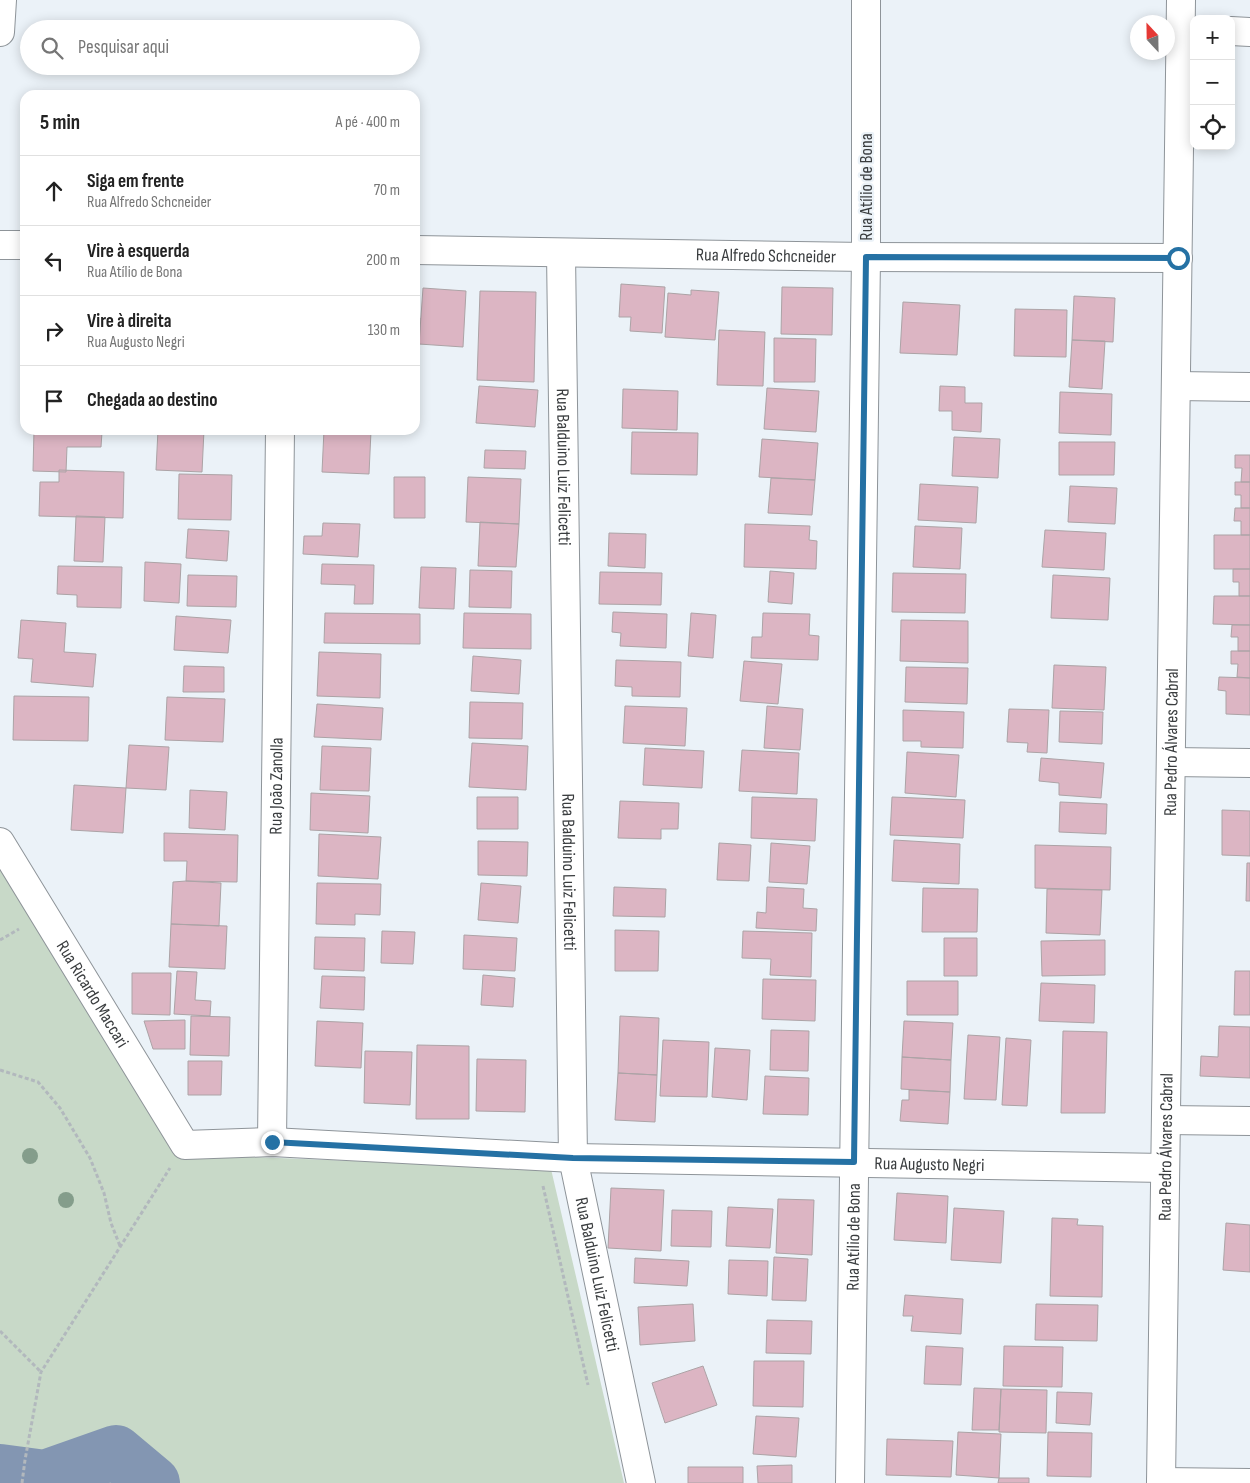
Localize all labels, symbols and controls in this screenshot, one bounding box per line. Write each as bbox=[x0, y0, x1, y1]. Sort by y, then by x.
north arrow bbox=[1130, 15, 1175, 60]
map controls bbox=[1190, 15, 1235, 150]
button: + bbox=[1190, 15, 1235, 60]
search box bbox=[20, 20, 420, 75]
icon: search bbox=[38, 34, 66, 62]
text: Pesquisar aqui bbox=[78, 36, 169, 59]
button: − bbox=[1190, 60, 1235, 105]
button: locate bbox=[1190, 105, 1235, 150]
text: 5 min bbox=[40, 110, 80, 135]
text: A pé · 400 m bbox=[336, 113, 400, 132]
street label: Rua Atílio de Bona bbox=[856, 133, 877, 241]
text: Siga em frente bbox=[87, 170, 184, 193]
icon: ahead bbox=[40, 177, 68, 205]
text: 70 m bbox=[374, 181, 400, 200]
text: Rua Alfredo Schcneider bbox=[87, 193, 211, 212]
text: Vire à esquerda bbox=[87, 240, 189, 263]
street label: Rua Alfredo Schcneider bbox=[696, 244, 836, 268]
icon: left bbox=[40, 247, 68, 275]
route start bbox=[1167, 247, 1190, 270]
text: 200 m bbox=[366, 251, 400, 270]
text: Rua Atílio de Bona bbox=[87, 263, 182, 282]
text: Vire à direita bbox=[87, 310, 171, 333]
icon: right bbox=[40, 317, 68, 345]
text: 130 m bbox=[368, 321, 400, 340]
text: Rua Augusto Negri bbox=[87, 333, 185, 352]
icon: arrive bbox=[40, 387, 68, 415]
street label: Rua Balduino Luiz Felicetti bbox=[552, 388, 575, 546]
text: Chegada ao destino bbox=[87, 389, 217, 412]
street label: Rua Pedro Álvares Cabral bbox=[1160, 668, 1183, 816]
street label: Rua João Zanolla bbox=[265, 737, 288, 835]
street label: Rua Balduino Luiz Felicetti bbox=[557, 793, 580, 951]
street label: Rua Ricardo Maccari bbox=[52, 937, 133, 1051]
street label: Rua Pedro Álvares Cabral bbox=[1155, 1073, 1178, 1221]
route end bbox=[261, 1131, 284, 1154]
street label: Rua Augusto Negri bbox=[874, 1153, 985, 1176]
street label: Rua Atílio de Bona bbox=[843, 1183, 865, 1291]
street label: Rua Balduino Luiz Felicetti bbox=[571, 1196, 623, 1354]

